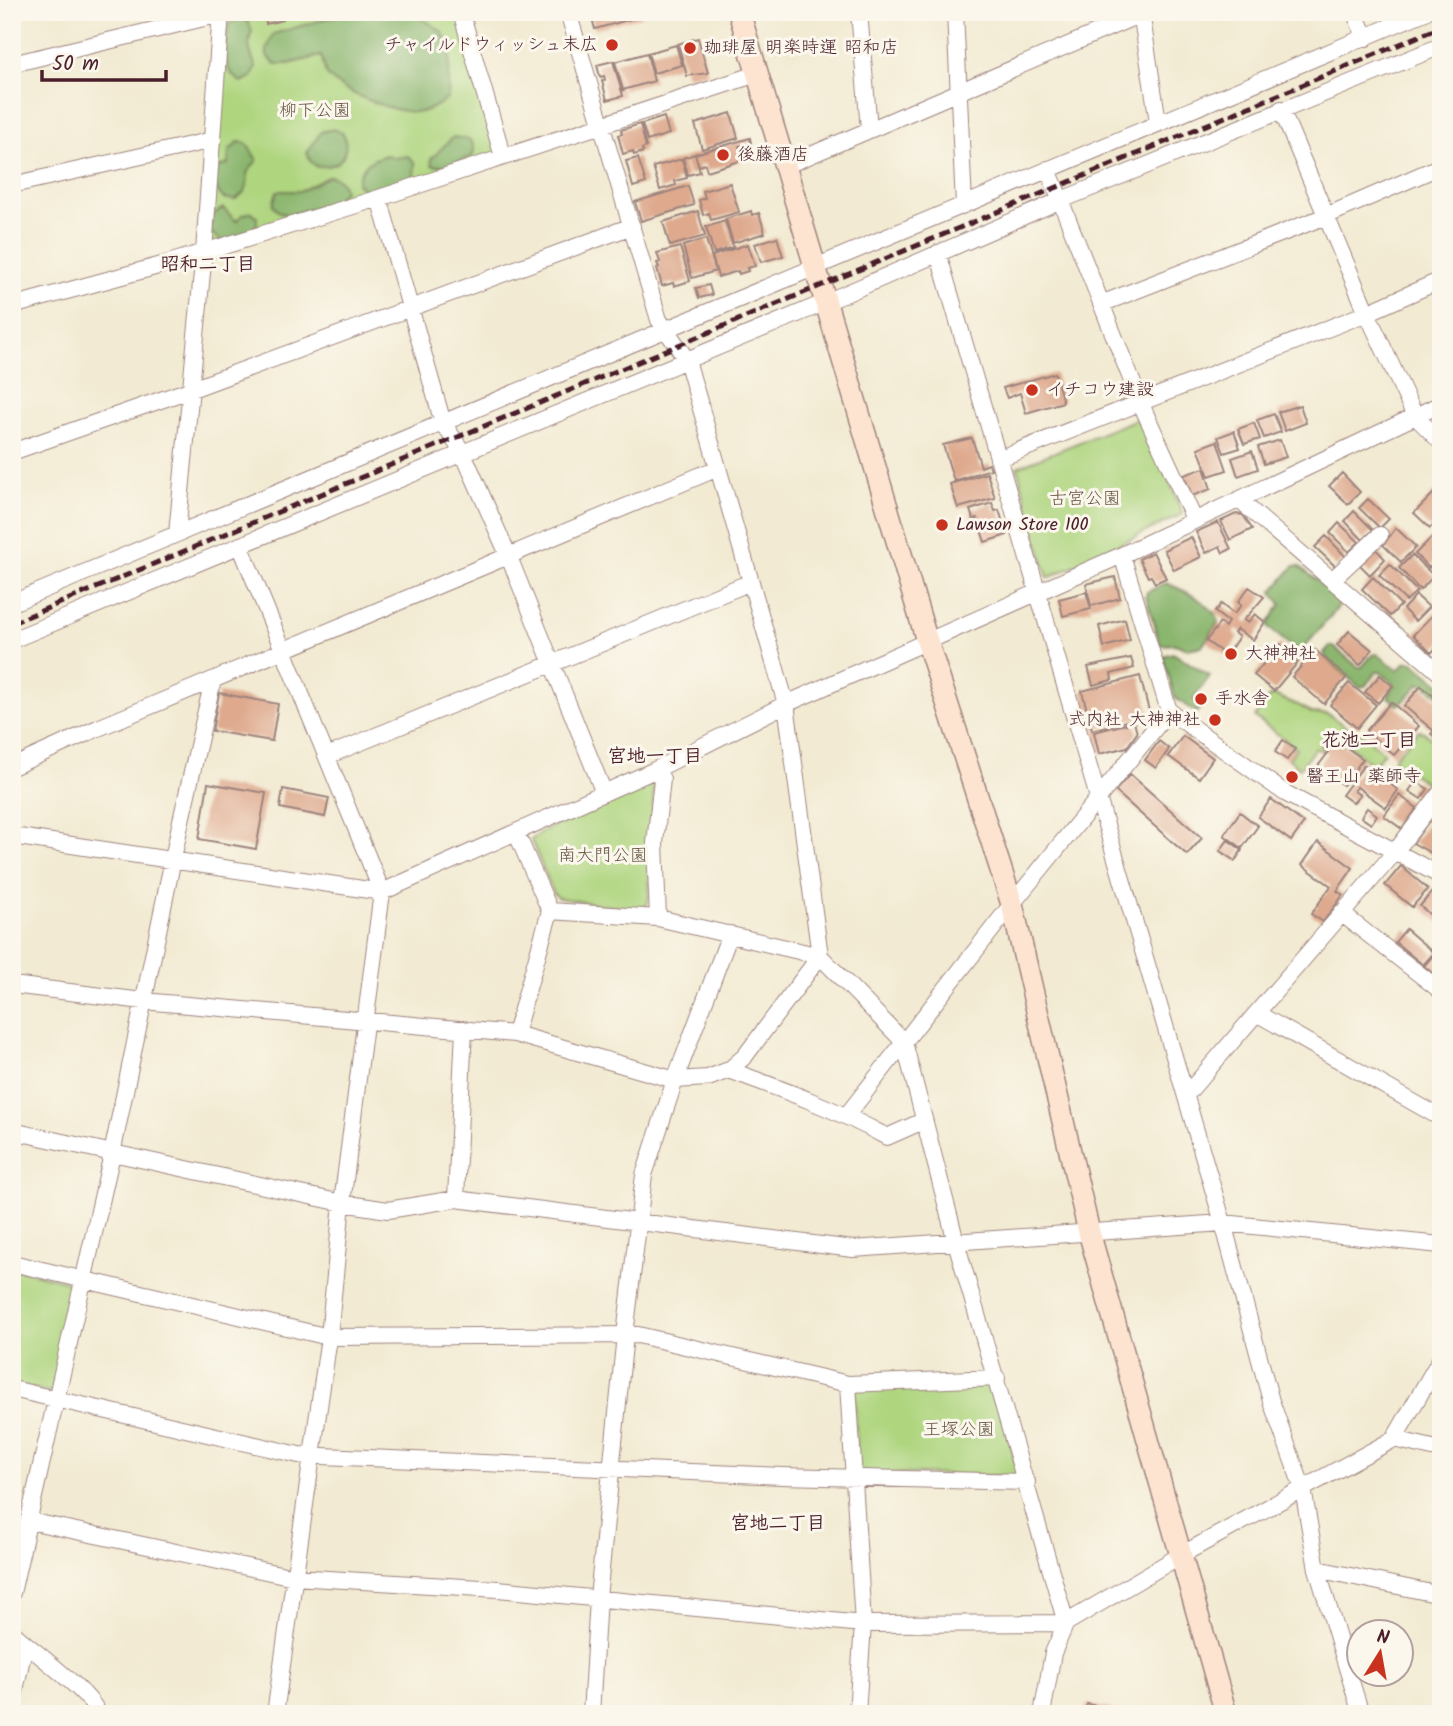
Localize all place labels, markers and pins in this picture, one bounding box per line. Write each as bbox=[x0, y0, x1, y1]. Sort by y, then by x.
place label: チャイルドウィッシュ末広 bbox=[385, 31, 598, 60]
place label: 珈琲屋 明楽時運 昭和店 bbox=[704, 34, 898, 63]
marker: チャイルドウィッシュ末広 bbox=[604, 37, 620, 53]
marker: 珈琲屋 明楽時運 昭和店 bbox=[682, 40, 698, 56]
place label: 後藤酒店 bbox=[737, 141, 809, 170]
marker: 後藤酒店 bbox=[715, 147, 731, 163]
place label: イチコウ建設 bbox=[1046, 376, 1154, 405]
marker: イチコウ建設 bbox=[1024, 382, 1040, 398]
place label: Lawson Store 100 bbox=[956, 511, 1089, 540]
marker: Lawson Store 100 bbox=[934, 517, 950, 533]
place label: 大神神社 bbox=[1245, 640, 1317, 669]
marker: 大神神社 bbox=[1223, 646, 1239, 662]
place label: 手水舎 bbox=[1215, 685, 1269, 714]
marker: 手水舎 bbox=[1193, 691, 1209, 707]
place label: 式内社 大神神社 bbox=[1068, 706, 1201, 735]
marker: 式内社 大神神社 bbox=[1207, 712, 1223, 728]
place label: 醫王山 薬師寺 bbox=[1306, 763, 1421, 792]
marker: 醫王山 薬師寺 bbox=[1284, 769, 1300, 785]

